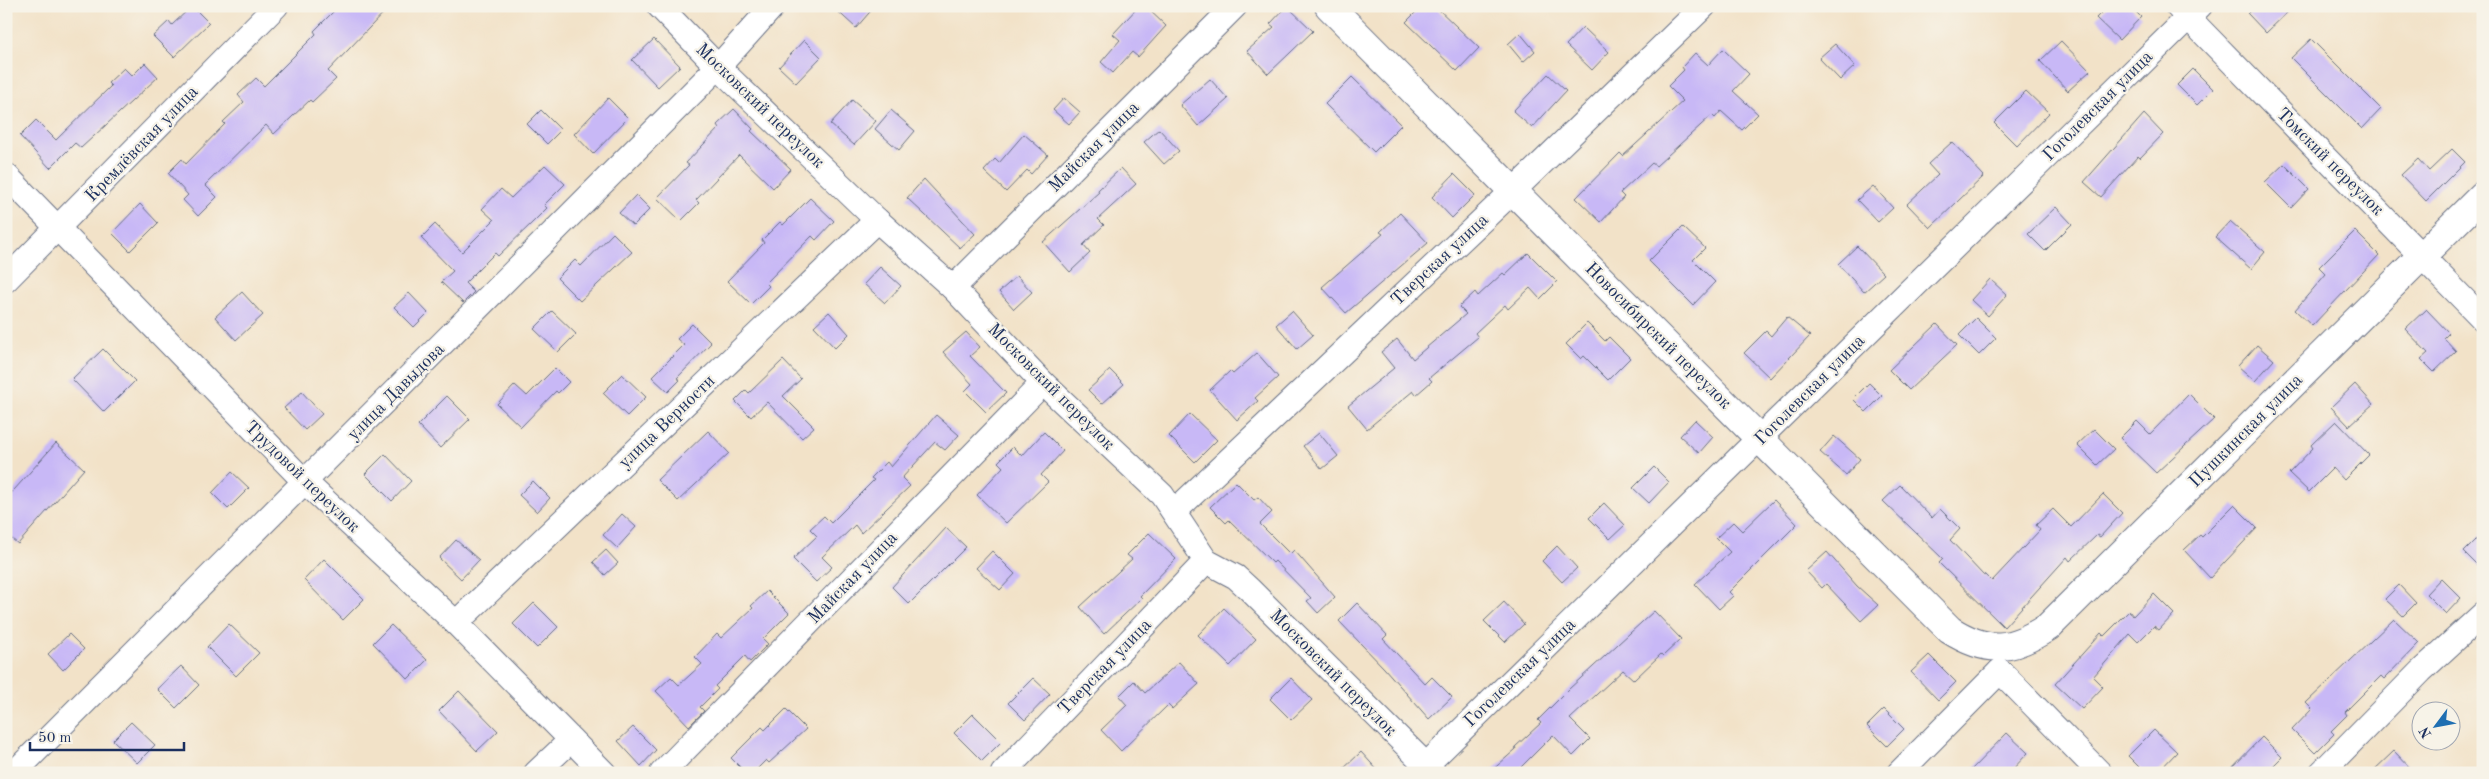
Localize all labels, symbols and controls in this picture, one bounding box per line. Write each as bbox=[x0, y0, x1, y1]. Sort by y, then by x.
street label: Московский переулок bbox=[692, 40, 828, 172]
street label: Гоголевская улица bbox=[2040, 47, 2157, 164]
street label: Кремлёвская улица bbox=[82, 83, 202, 205]
street label: Майская улица bbox=[1045, 98, 1143, 196]
street label: Томский переулок bbox=[2273, 105, 2387, 219]
street label: Тверская улица bbox=[1388, 211, 1492, 309]
street label: Новосибирский переулок bbox=[1581, 259, 1735, 413]
street label: Московский переулок bbox=[984, 320, 1118, 454]
street label: Гоголевская улица bbox=[1752, 331, 1869, 448]
street label: улица Давыдова bbox=[344, 340, 448, 444]
street label: Пушкинская улица bbox=[2186, 371, 2306, 491]
street label: улица Верности bbox=[615, 372, 719, 472]
street label: Трудовой переулок bbox=[241, 418, 363, 536]
street label: Майская улица bbox=[805, 529, 901, 627]
street label: Московский переулок bbox=[1266, 606, 1400, 740]
street label: Гоголевская улица bbox=[1461, 615, 1579, 731]
street label: Тверская улица bbox=[1055, 616, 1155, 718]
north arrow bbox=[2412, 702, 2462, 752]
scale bar bbox=[30, 719, 184, 751]
text: N bbox=[2417, 724, 2435, 741]
text: 50 m bbox=[38, 731, 72, 746]

